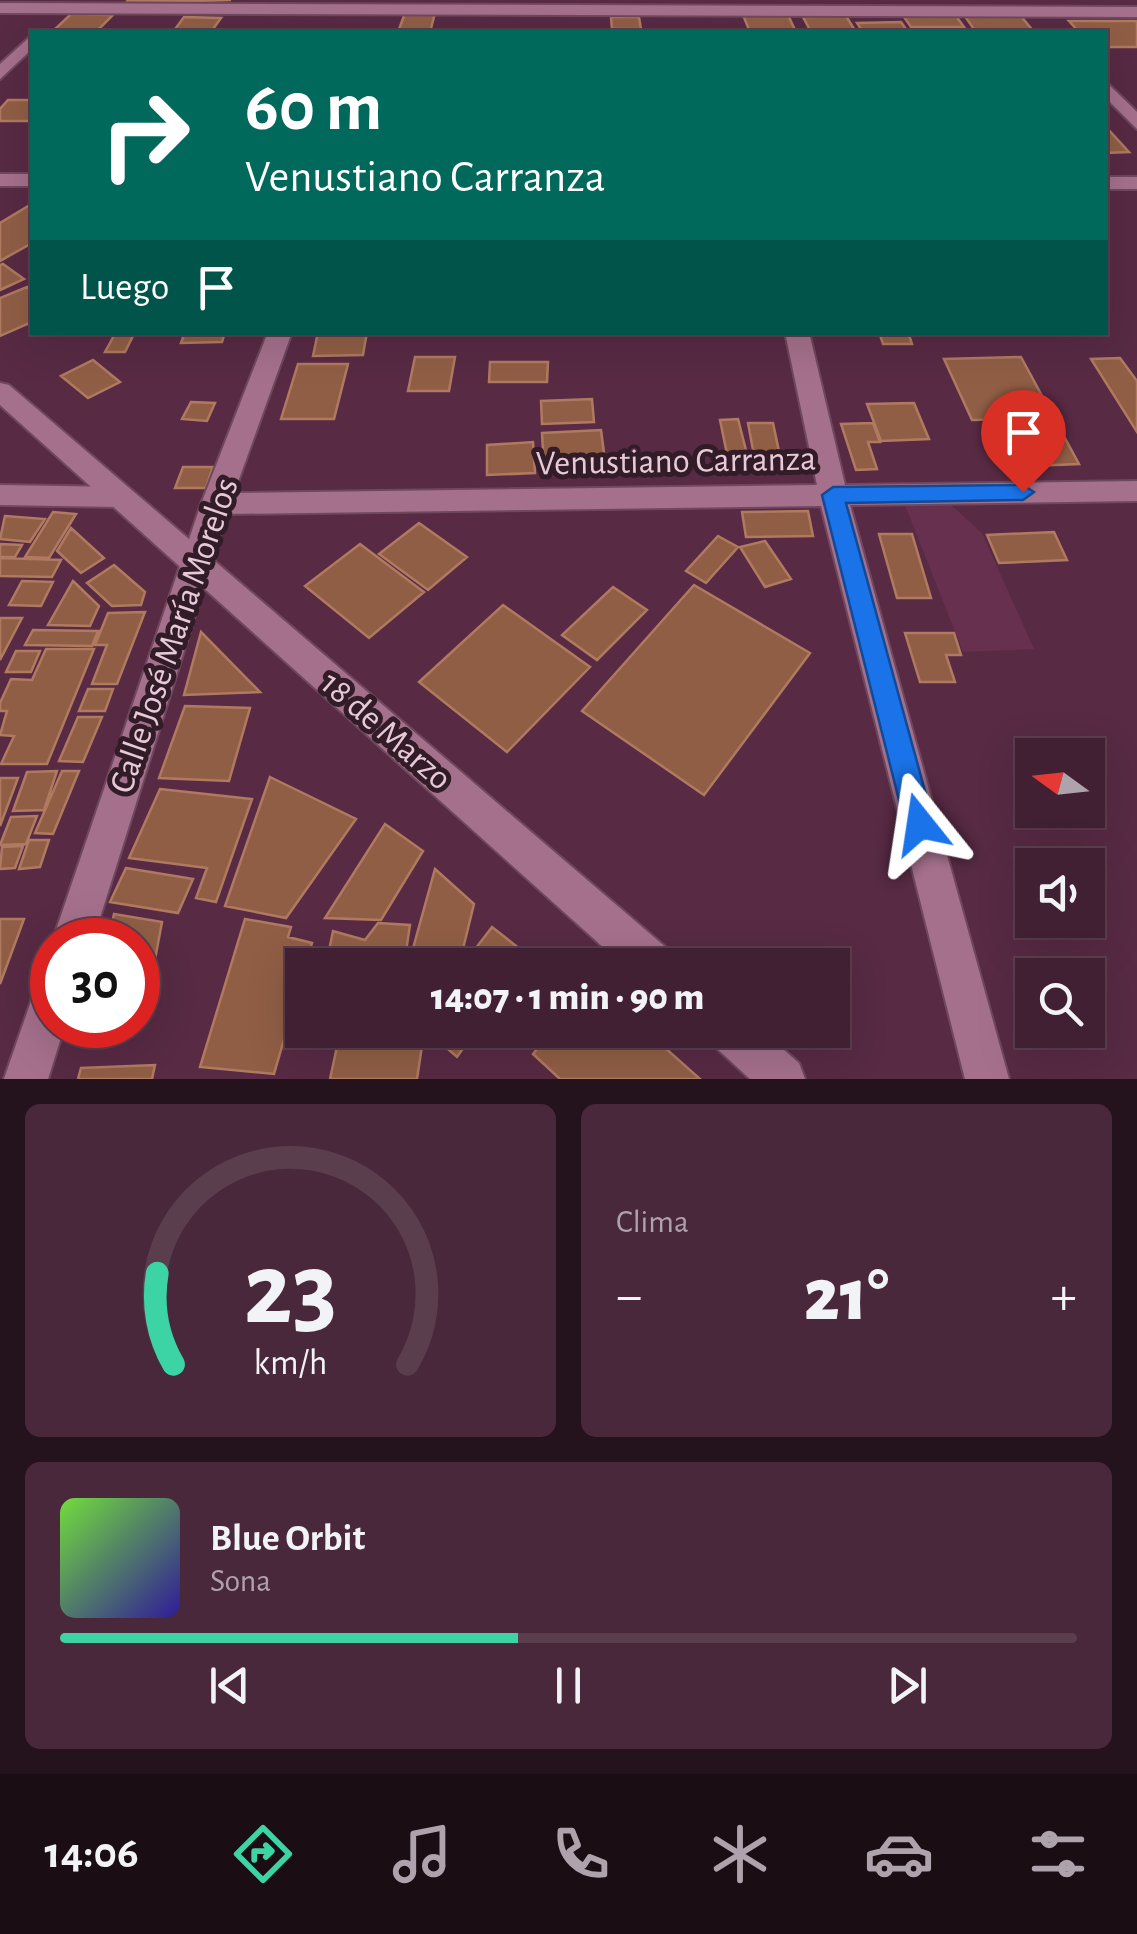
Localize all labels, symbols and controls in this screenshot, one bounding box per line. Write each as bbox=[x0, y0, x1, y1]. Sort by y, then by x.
icon: right bbox=[80, 70, 210, 200]
text: 60 m bbox=[245, 73, 382, 143]
text: Venustiano Carranza bbox=[245, 155, 606, 200]
icon: arrive bbox=[189, 260, 244, 315]
text: Luego bbox=[80, 269, 169, 307]
pin bbox=[981, 390, 1066, 493]
icon: arrive bbox=[996, 405, 1051, 460]
street label: Venustiano Carranza bbox=[536, 442, 817, 481]
street label: Calle José María Morelos bbox=[104, 474, 245, 797]
street label: 18 de Marzo bbox=[314, 665, 458, 797]
north arrow bbox=[1015, 738, 1105, 828]
map controls bbox=[1015, 738, 1105, 1048]
position arrow bbox=[868, 772, 972, 876]
button: sound bbox=[1015, 848, 1105, 938]
speed limit sign: 30 bbox=[30, 918, 160, 1048]
button: search bbox=[1015, 958, 1105, 1048]
text: 14:07 · 1 min · 90 m bbox=[431, 979, 704, 1017]
text: Clima bbox=[616, 1206, 689, 1238]
text: 23 bbox=[244, 1239, 337, 1343]
text: 21° bbox=[804, 1259, 889, 1334]
text: − bbox=[616, 1269, 642, 1324]
text: + bbox=[1051, 1269, 1077, 1324]
text: km/h bbox=[254, 1345, 327, 1381]
text: Blue Orbit bbox=[210, 1520, 365, 1558]
text: Sona bbox=[210, 1565, 271, 1597]
icon: previous bbox=[202, 1658, 257, 1713]
icon: pause bbox=[541, 1658, 596, 1713]
icon: next bbox=[880, 1658, 935, 1713]
icon: directions bbox=[228, 1819, 298, 1889]
icon: music bbox=[387, 1819, 457, 1889]
icon: phone bbox=[546, 1819, 616, 1889]
icon: climate bbox=[705, 1819, 775, 1889]
icon: car bbox=[864, 1819, 934, 1889]
icon: filters bbox=[1023, 1819, 1093, 1889]
text: 14:06 bbox=[44, 1831, 139, 1876]

